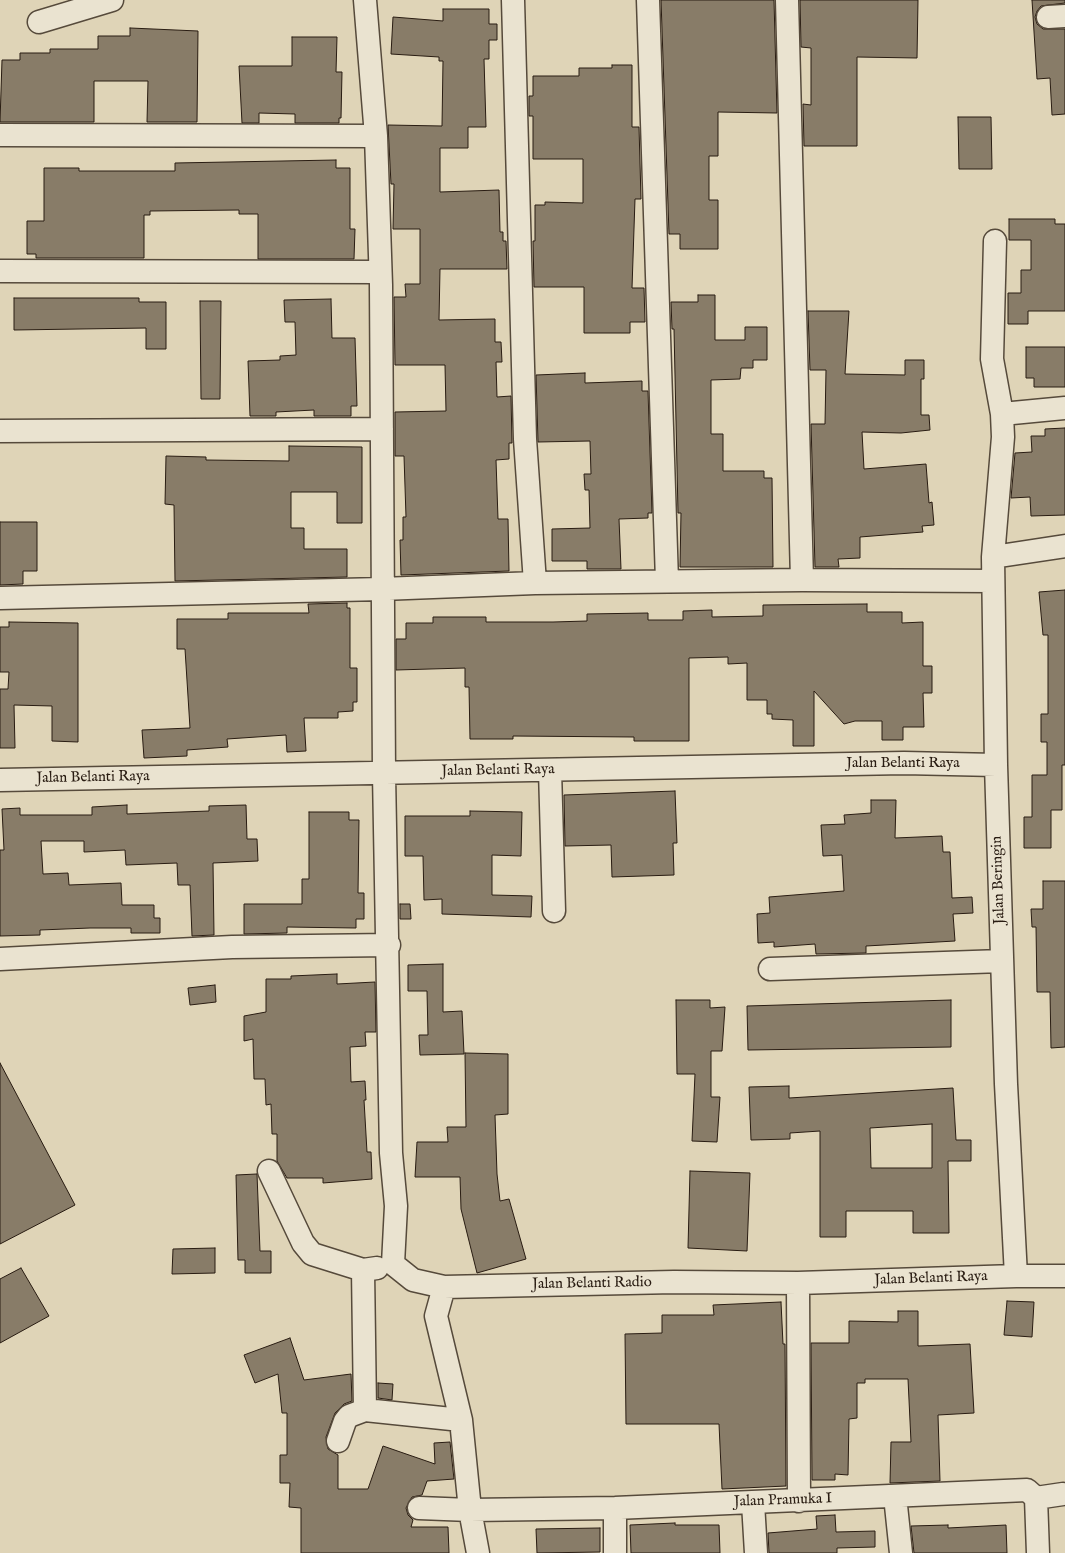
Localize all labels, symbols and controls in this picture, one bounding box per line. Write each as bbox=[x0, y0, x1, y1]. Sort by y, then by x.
street label: Jalan Belanti Raya bbox=[846, 755, 960, 773]
street label: Jalan Belanti Raya bbox=[441, 761, 555, 781]
street label: Jalan Belanti Raya bbox=[36, 768, 150, 788]
street label: Jalan Beringin bbox=[988, 835, 1010, 925]
street label: Jalan Belanti Raya bbox=[874, 1268, 988, 1290]
street label: Jalan Belanti Radio bbox=[532, 1274, 652, 1294]
street label: Jalan Pramuka I bbox=[734, 1490, 832, 1512]

